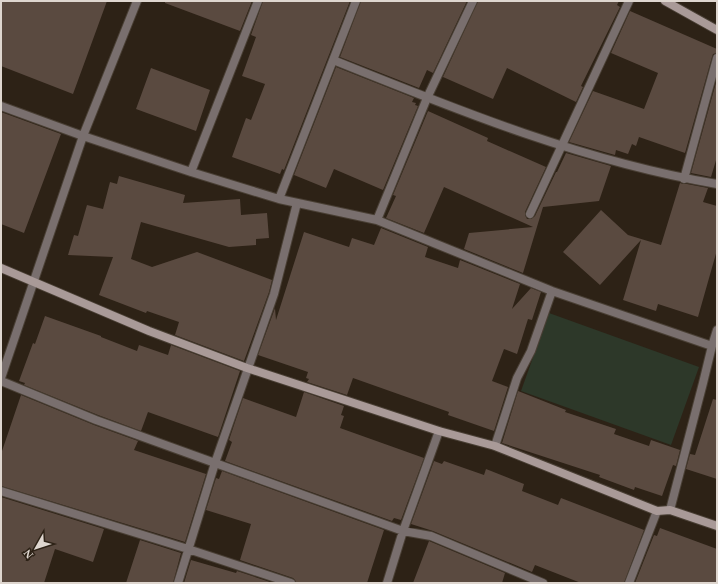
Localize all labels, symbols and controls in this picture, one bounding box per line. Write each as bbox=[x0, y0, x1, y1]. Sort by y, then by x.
north arrow bbox=[16, 528, 56, 568]
text: N bbox=[21, 547, 35, 561]

